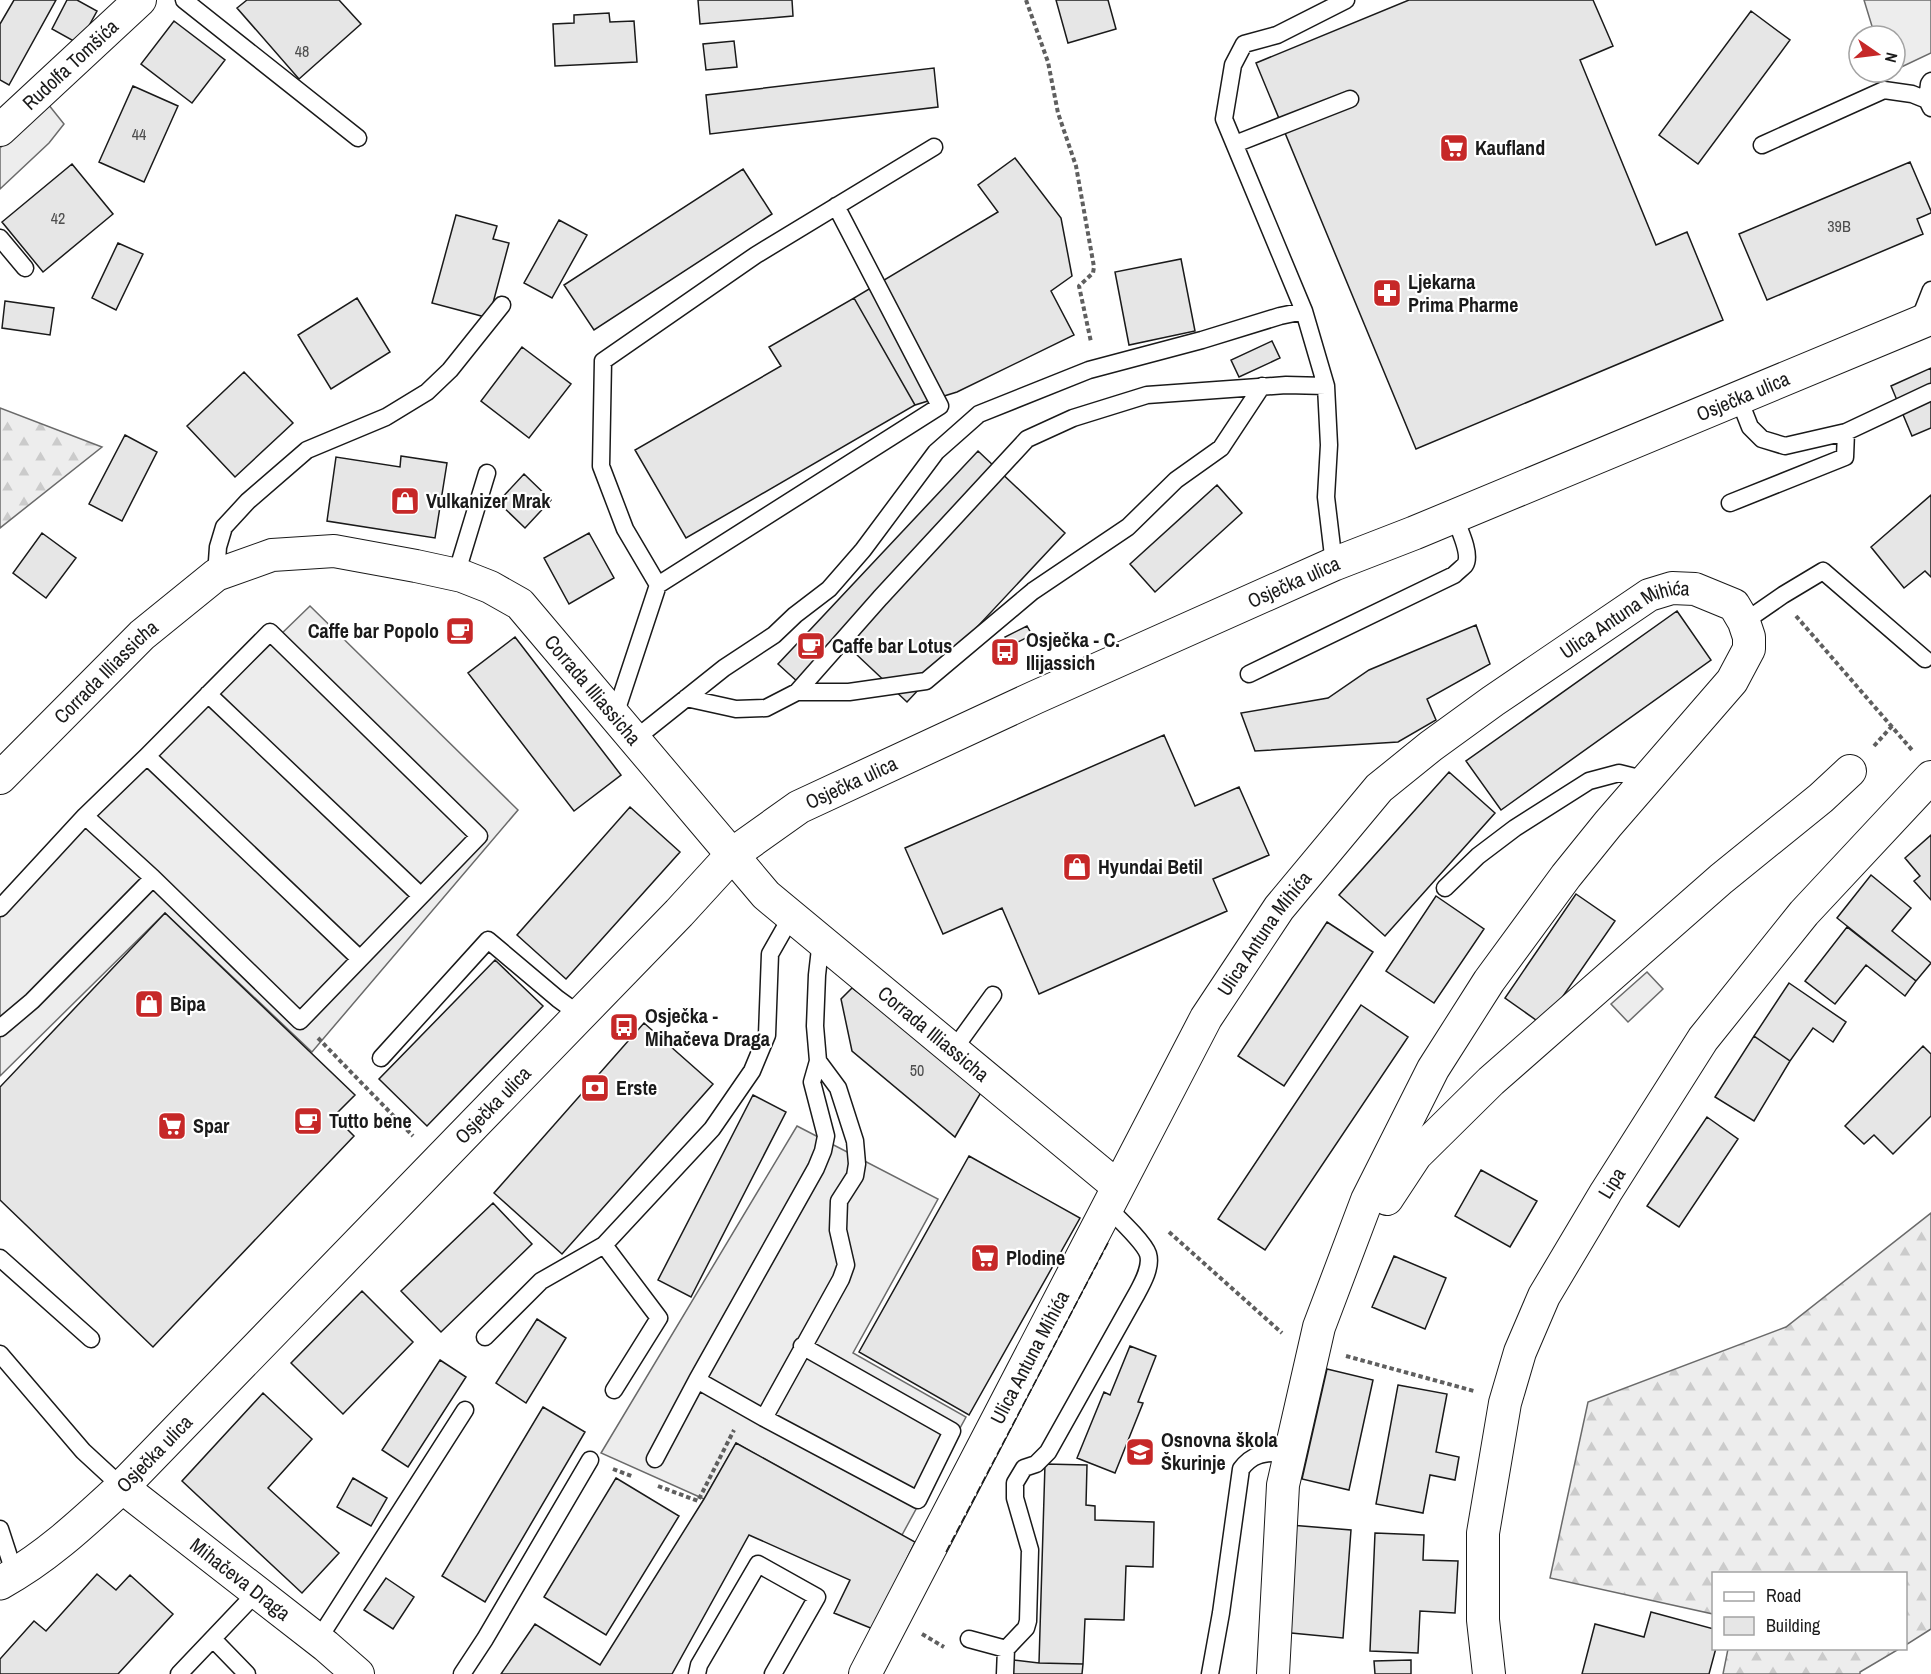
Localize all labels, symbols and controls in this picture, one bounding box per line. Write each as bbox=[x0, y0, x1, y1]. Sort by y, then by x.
street label: Rudolfa Tomšića bbox=[16, 13, 124, 116]
north arrow bbox=[1847, 24, 1907, 84]
house number: 48 bbox=[295, 40, 309, 62]
text: N bbox=[1880, 50, 1903, 65]
house number: 44 bbox=[132, 123, 146, 145]
supermarket icon: Kaufland bbox=[1438, 132, 1470, 164]
place label: Kaufland bbox=[1475, 134, 1545, 161]
house number: 42 bbox=[51, 207, 65, 229]
house number: 39B bbox=[1827, 215, 1851, 237]
place label: Ljekarna Prima Pharme bbox=[1408, 268, 1518, 318]
pharmacy icon: Ljekarna Prima Pharme bbox=[1371, 277, 1403, 309]
street label: Osječka ulica bbox=[1692, 364, 1793, 427]
shop icon: Vulkanizer Mrak bbox=[389, 485, 421, 517]
place label: Vulkanizer Mrak bbox=[426, 487, 551, 514]
street label: Osječka ulica bbox=[1243, 549, 1343, 614]
street label: Ulica Antuna Mihića bbox=[1554, 574, 1690, 665]
street label: Corrada Illiassicha bbox=[48, 613, 163, 729]
cafe icon: Caffe bar Popolo bbox=[444, 615, 476, 647]
place label: Caffe bar Popolo bbox=[308, 617, 439, 644]
place label: Osječka - C. Ilijassich bbox=[1026, 626, 1120, 676]
street label: Corrada Illiassicha bbox=[539, 629, 648, 751]
cafe icon: Caffe bar Lotus bbox=[795, 630, 827, 662]
place label: Caffe bar Lotus bbox=[832, 632, 952, 659]
bus stop icon: Osječka - C. Ilijassich bbox=[989, 636, 1021, 668]
street label: Osječka ulica bbox=[801, 749, 901, 815]
shop icon: Hyundai Betil bbox=[1061, 851, 1093, 883]
place label: Hyundai Betil bbox=[1098, 853, 1203, 880]
street label: Ulica Antuna Mihića bbox=[1210, 865, 1317, 1001]
street label: Corrada Illiassicha bbox=[873, 979, 995, 1088]
shop icon: Bipa bbox=[133, 988, 165, 1020]
place label: Bipa bbox=[170, 990, 206, 1017]
place label: Osječka - Mihačeva Draga bbox=[645, 1002, 770, 1052]
bus stop icon: Osječka - Mihačeva Draga bbox=[608, 1011, 640, 1043]
house number: 50 bbox=[910, 1059, 924, 1081]
street label: Osječka ulica bbox=[448, 1060, 536, 1149]
bank icon: Erste bbox=[579, 1072, 611, 1104]
place label: Erste bbox=[616, 1074, 657, 1101]
cafe icon: Tutto bene bbox=[292, 1105, 324, 1137]
place label: Tutto bene bbox=[329, 1107, 412, 1134]
supermarket icon: Spar bbox=[156, 1110, 188, 1142]
place label: Spar bbox=[193, 1112, 230, 1139]
street label: Lipa bbox=[1591, 1162, 1631, 1203]
supermarket icon: Plodine bbox=[969, 1242, 1001, 1274]
place label: Plodine bbox=[1006, 1244, 1065, 1271]
street label: Ulica Antuna Mihića bbox=[983, 1286, 1075, 1428]
street label: Osječka ulica bbox=[110, 1409, 198, 1498]
place label: Osnovna škola Škurinje bbox=[1161, 1426, 1278, 1476]
school or university icon: Osnovna škola Škurinje bbox=[1124, 1436, 1156, 1468]
street label: Mihačeva Draga bbox=[185, 1531, 296, 1626]
legend bbox=[1712, 1572, 1907, 1650]
text: Road bbox=[1766, 1583, 1801, 1608]
text: Building bbox=[1766, 1613, 1821, 1638]

